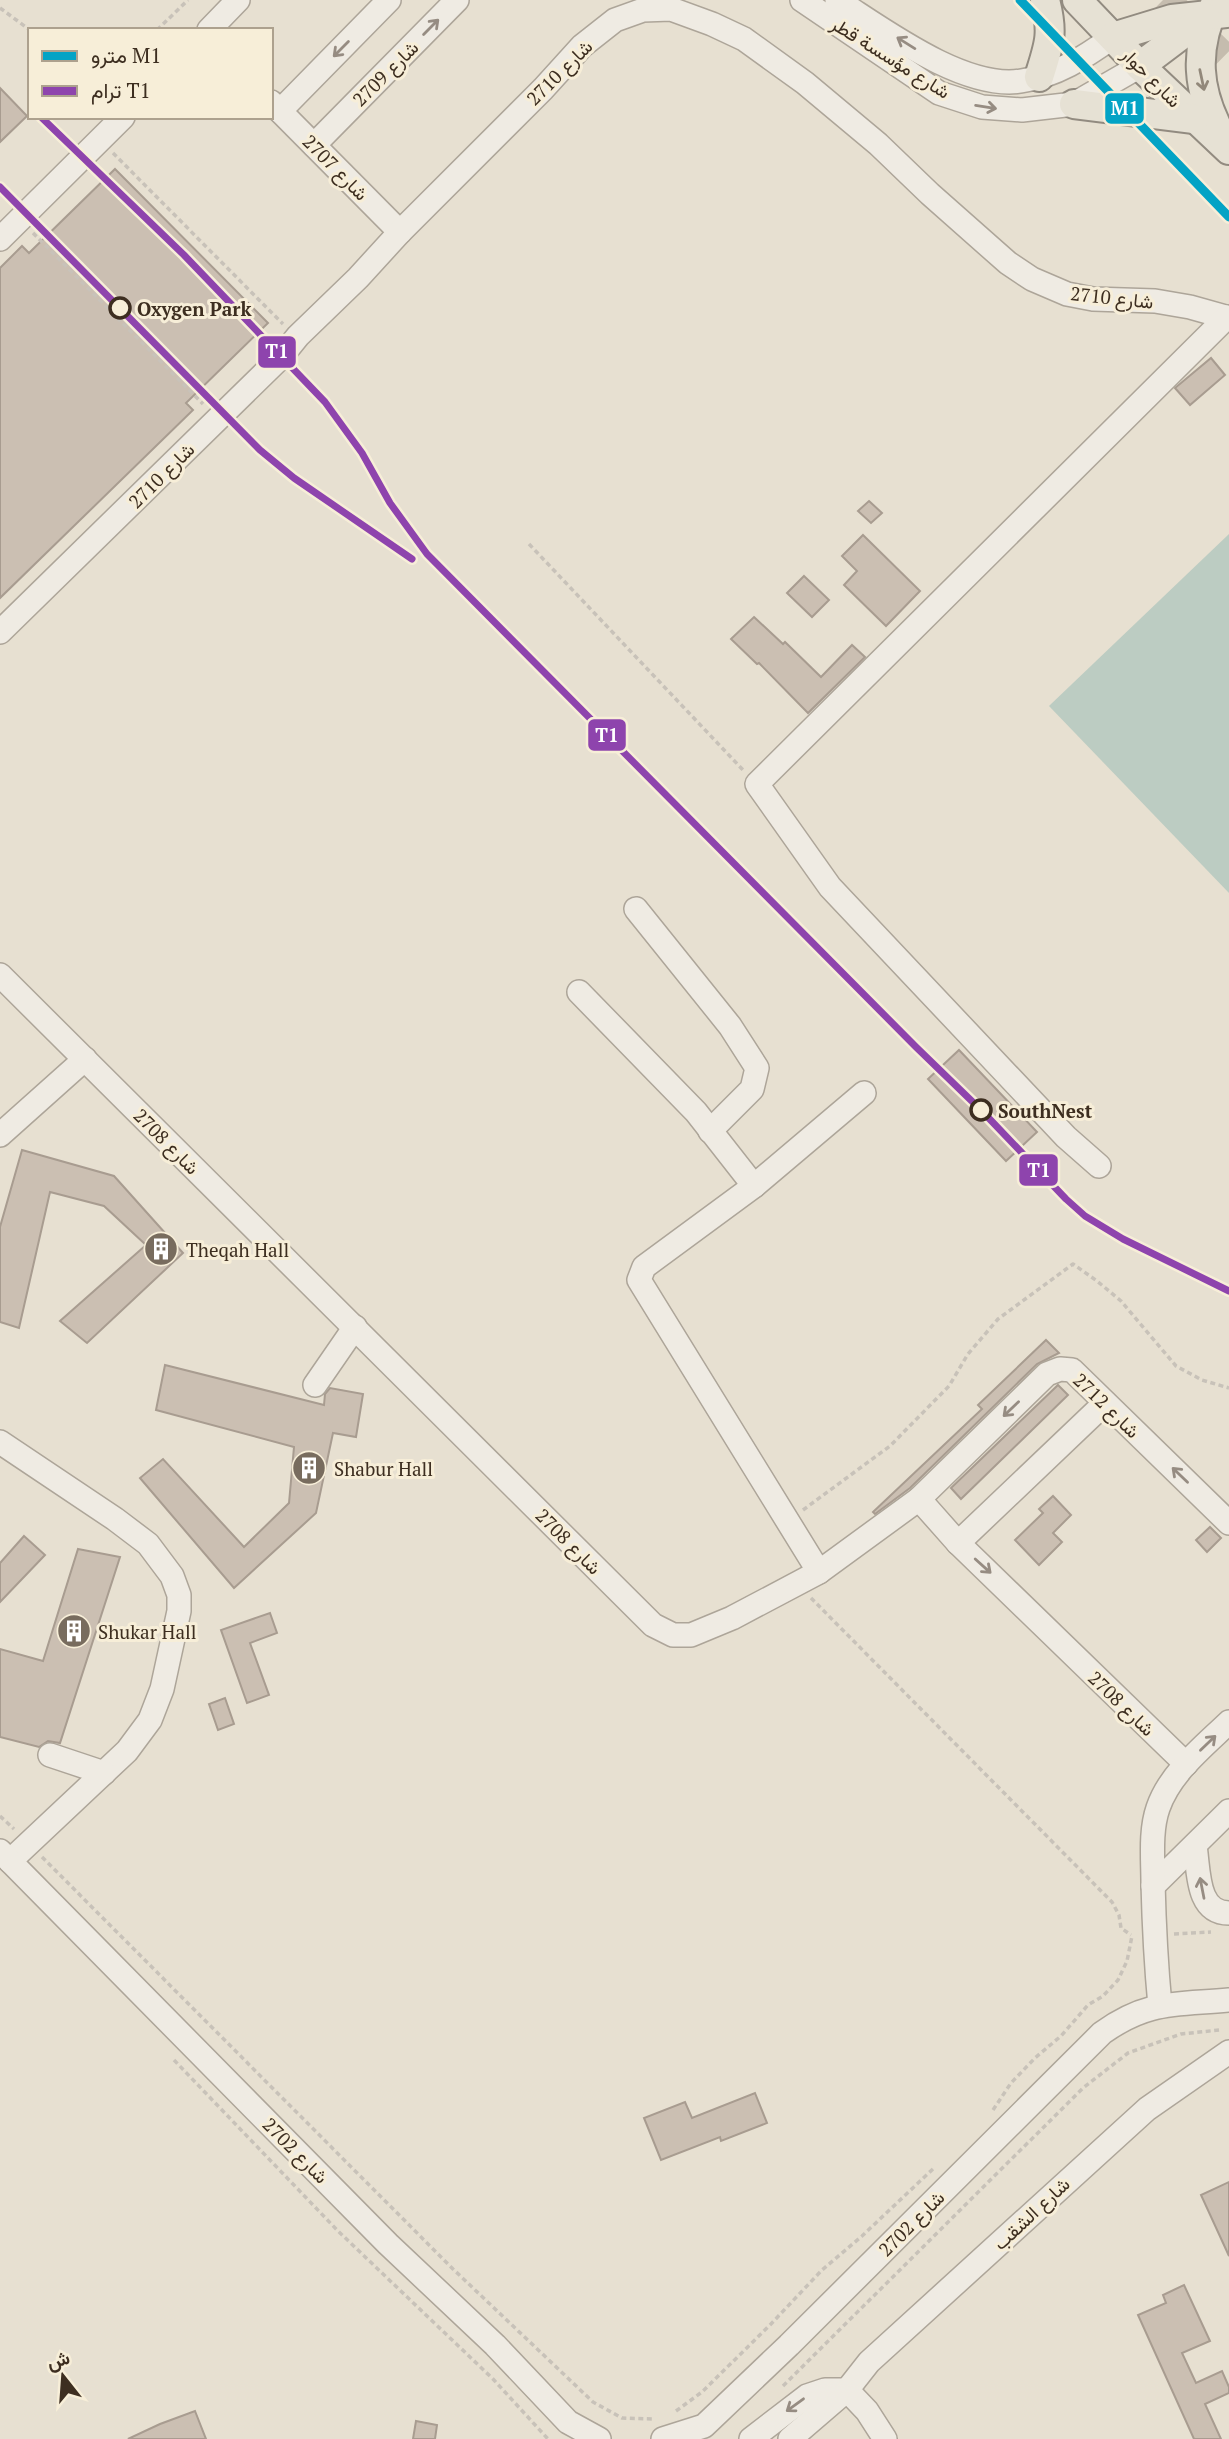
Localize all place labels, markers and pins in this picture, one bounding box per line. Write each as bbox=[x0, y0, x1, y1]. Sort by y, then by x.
place label: Oxygen Park bbox=[137, 296, 252, 321]
marker: Oxygen Park bbox=[109, 297, 131, 319]
place label: SouthNest bbox=[998, 1098, 1093, 1123]
marker: SouthNest bbox=[970, 1099, 992, 1121]
building icon: Theqah Hall bbox=[142, 1230, 180, 1268]
place label: Theqah Hall bbox=[186, 1237, 289, 1262]
building icon: Shabur Hall bbox=[290, 1449, 328, 1487]
place label: Shabur Hall bbox=[334, 1456, 433, 1481]
building icon: Shukar Hall bbox=[55, 1612, 93, 1650]
place label: Shukar Hall bbox=[98, 1619, 196, 1644]

